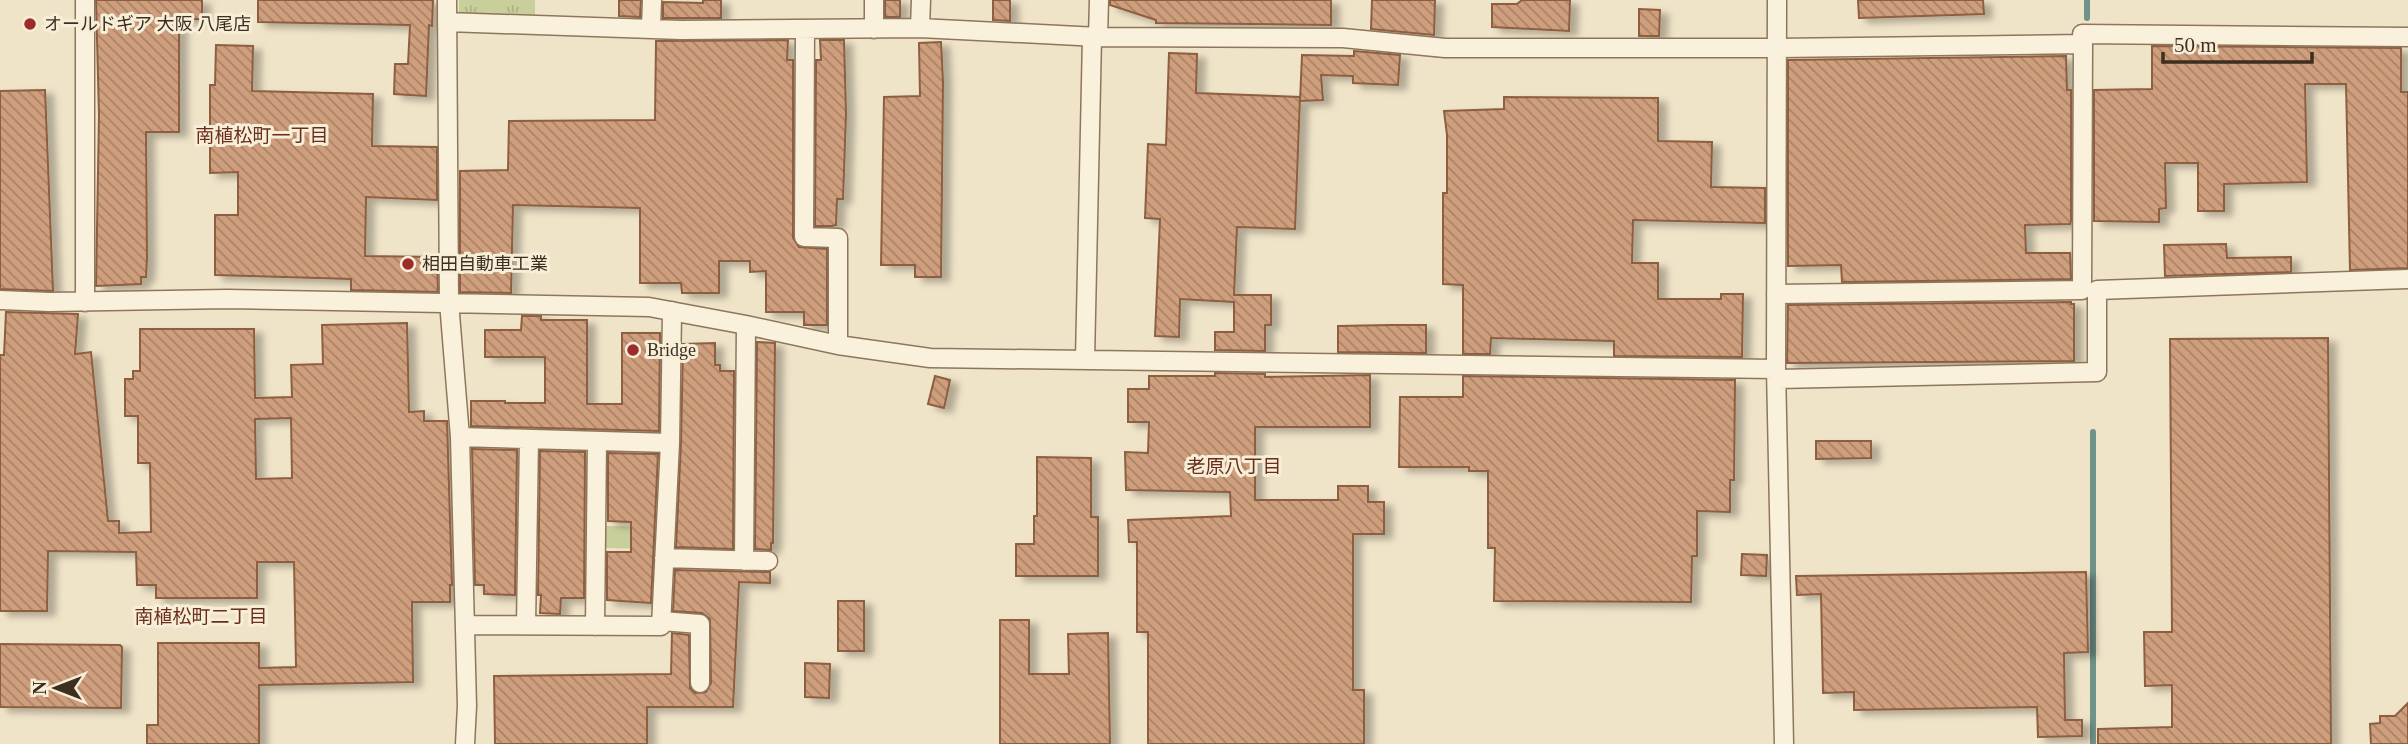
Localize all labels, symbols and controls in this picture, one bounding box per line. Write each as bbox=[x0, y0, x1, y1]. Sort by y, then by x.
place label: オールドギア 大阪 八尾店 bbox=[44, 14, 251, 34]
marker: オールドギア 大阪 八尾店 bbox=[22, 16, 38, 32]
scale bar bbox=[2163, 21, 2312, 65]
text: 50 m bbox=[2174, 33, 2217, 57]
district label: 南植松町一丁目 bbox=[195, 125, 329, 146]
place label: 相田自動車工業 bbox=[422, 254, 548, 274]
marker: 相田自動車工業 bbox=[400, 256, 416, 272]
place label: Bridge bbox=[647, 340, 696, 360]
marker: Bridge bbox=[625, 342, 641, 358]
district label: 老原八丁目 bbox=[1186, 456, 1282, 477]
district label: 南植松町二丁目 bbox=[134, 606, 268, 627]
north arrow bbox=[21, 653, 91, 723]
text: N bbox=[29, 681, 50, 695]

